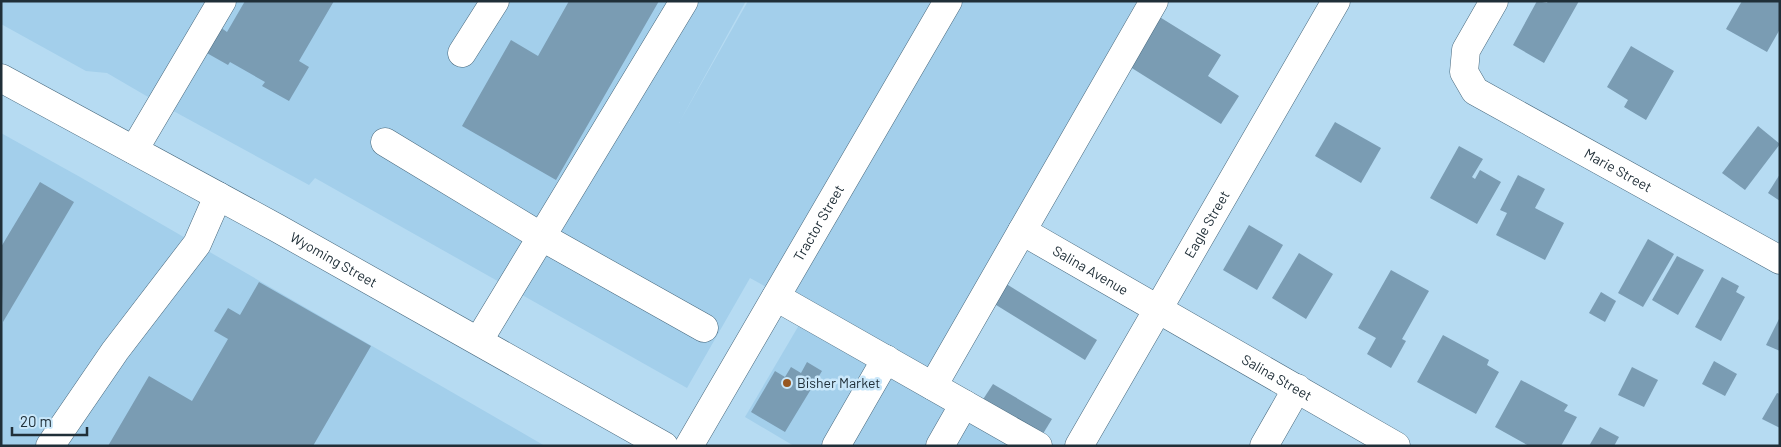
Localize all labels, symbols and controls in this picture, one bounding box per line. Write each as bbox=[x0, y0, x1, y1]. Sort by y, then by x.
street label: Marie Street bbox=[1582, 144, 1655, 195]
street label: Tractor Street bbox=[790, 182, 847, 264]
street label: Eagle Street bbox=[1180, 187, 1233, 261]
street label: Wyoming Street bbox=[287, 228, 380, 291]
street label: Salina Avenue bbox=[1050, 242, 1131, 298]
street label: Salina Street bbox=[1239, 350, 1315, 404]
place label: Bisher Market bbox=[797, 374, 880, 391]
marker: Bisher Market bbox=[781, 377, 793, 389]
scale bar bbox=[12, 404, 88, 436]
text: 20 m bbox=[20, 412, 52, 430]

